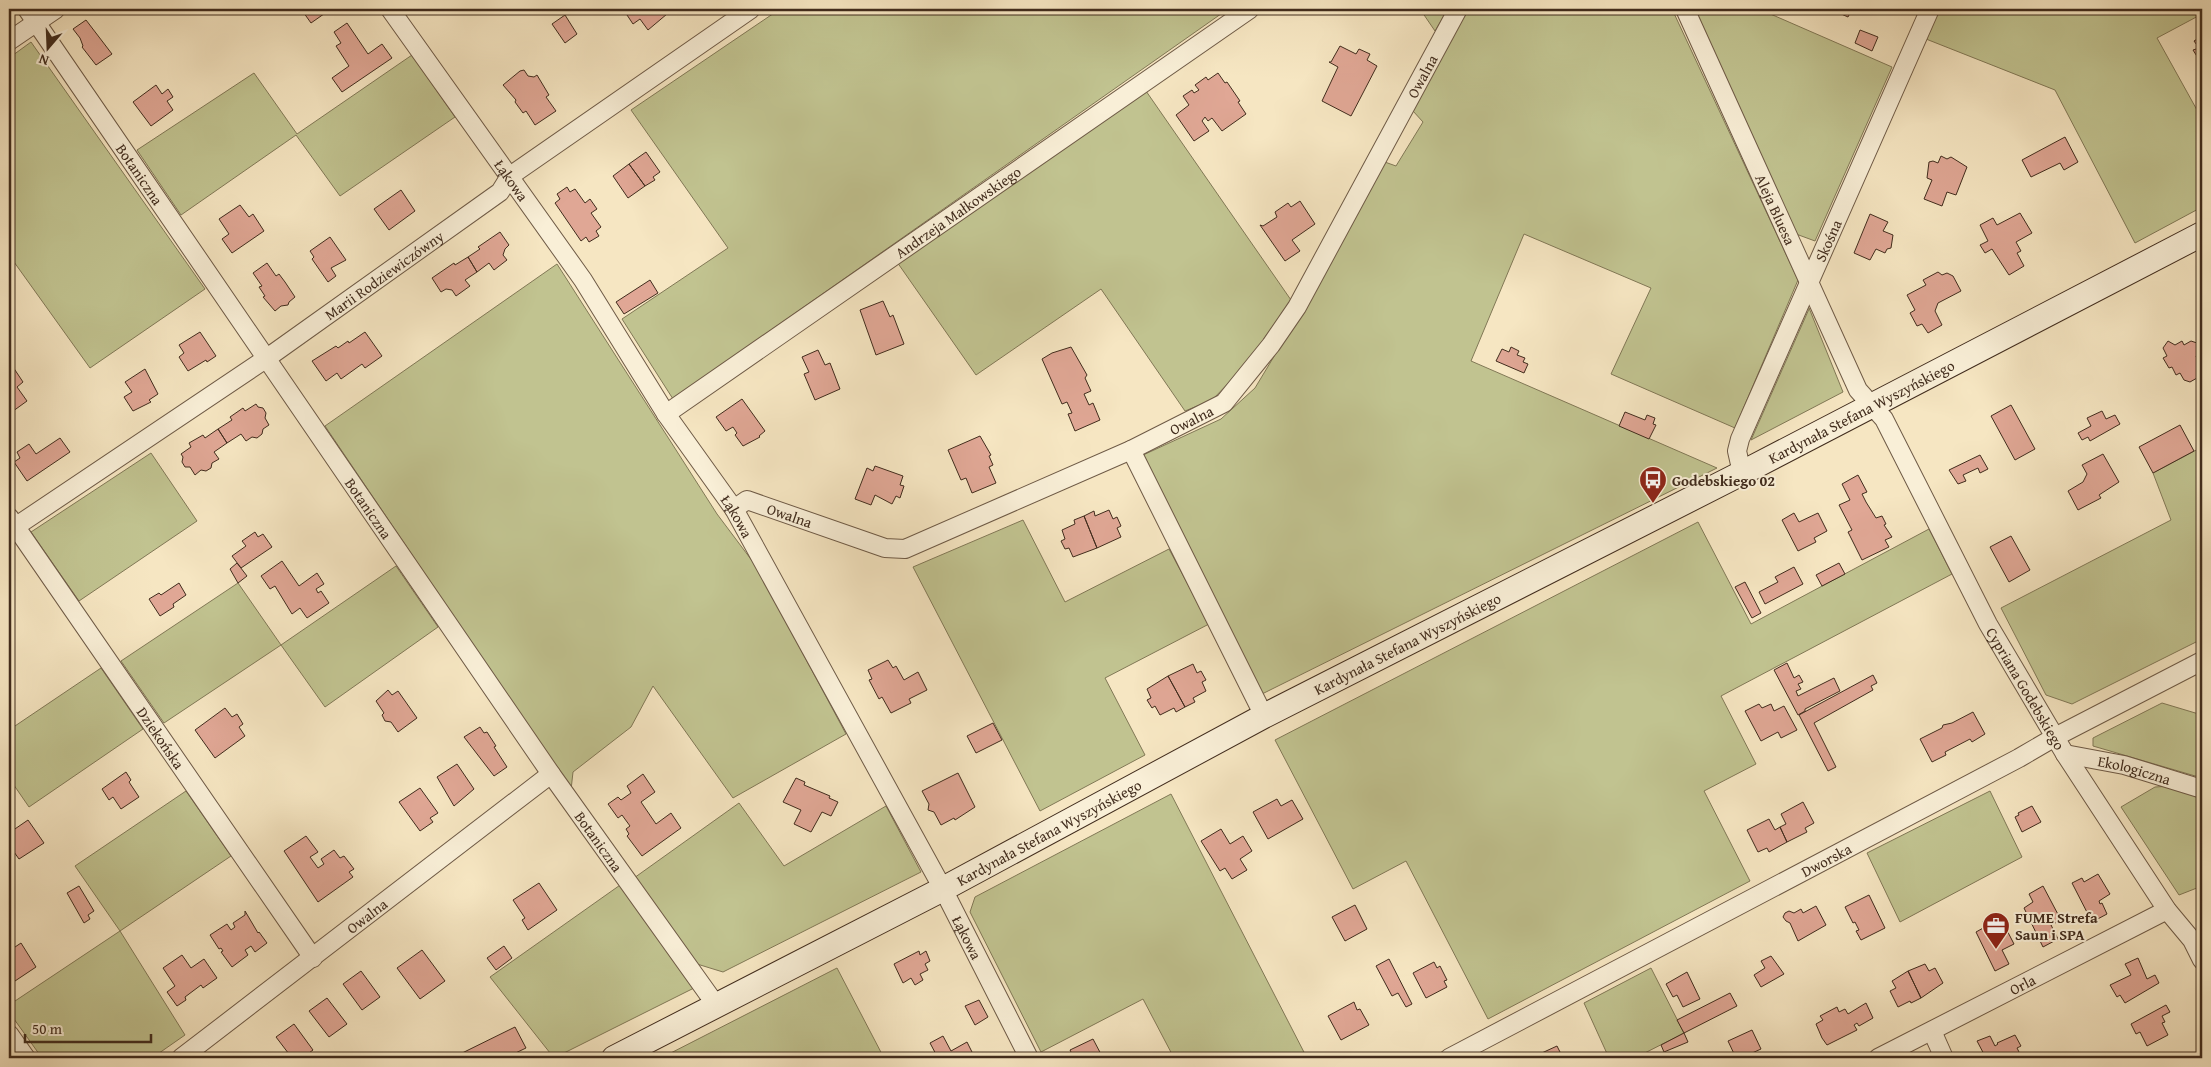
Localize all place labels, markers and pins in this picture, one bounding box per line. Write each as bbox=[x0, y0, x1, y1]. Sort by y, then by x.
bus stop icon: Godebskiego 02 bbox=[1638, 465, 1668, 504]
place label: Godebskiego 02 bbox=[1672, 470, 1775, 491]
place label: FUME Strefa Saun i SPA bbox=[2015, 907, 2098, 945]
office icon: FUME Strefa Saun i SPA bbox=[1981, 911, 2011, 950]

